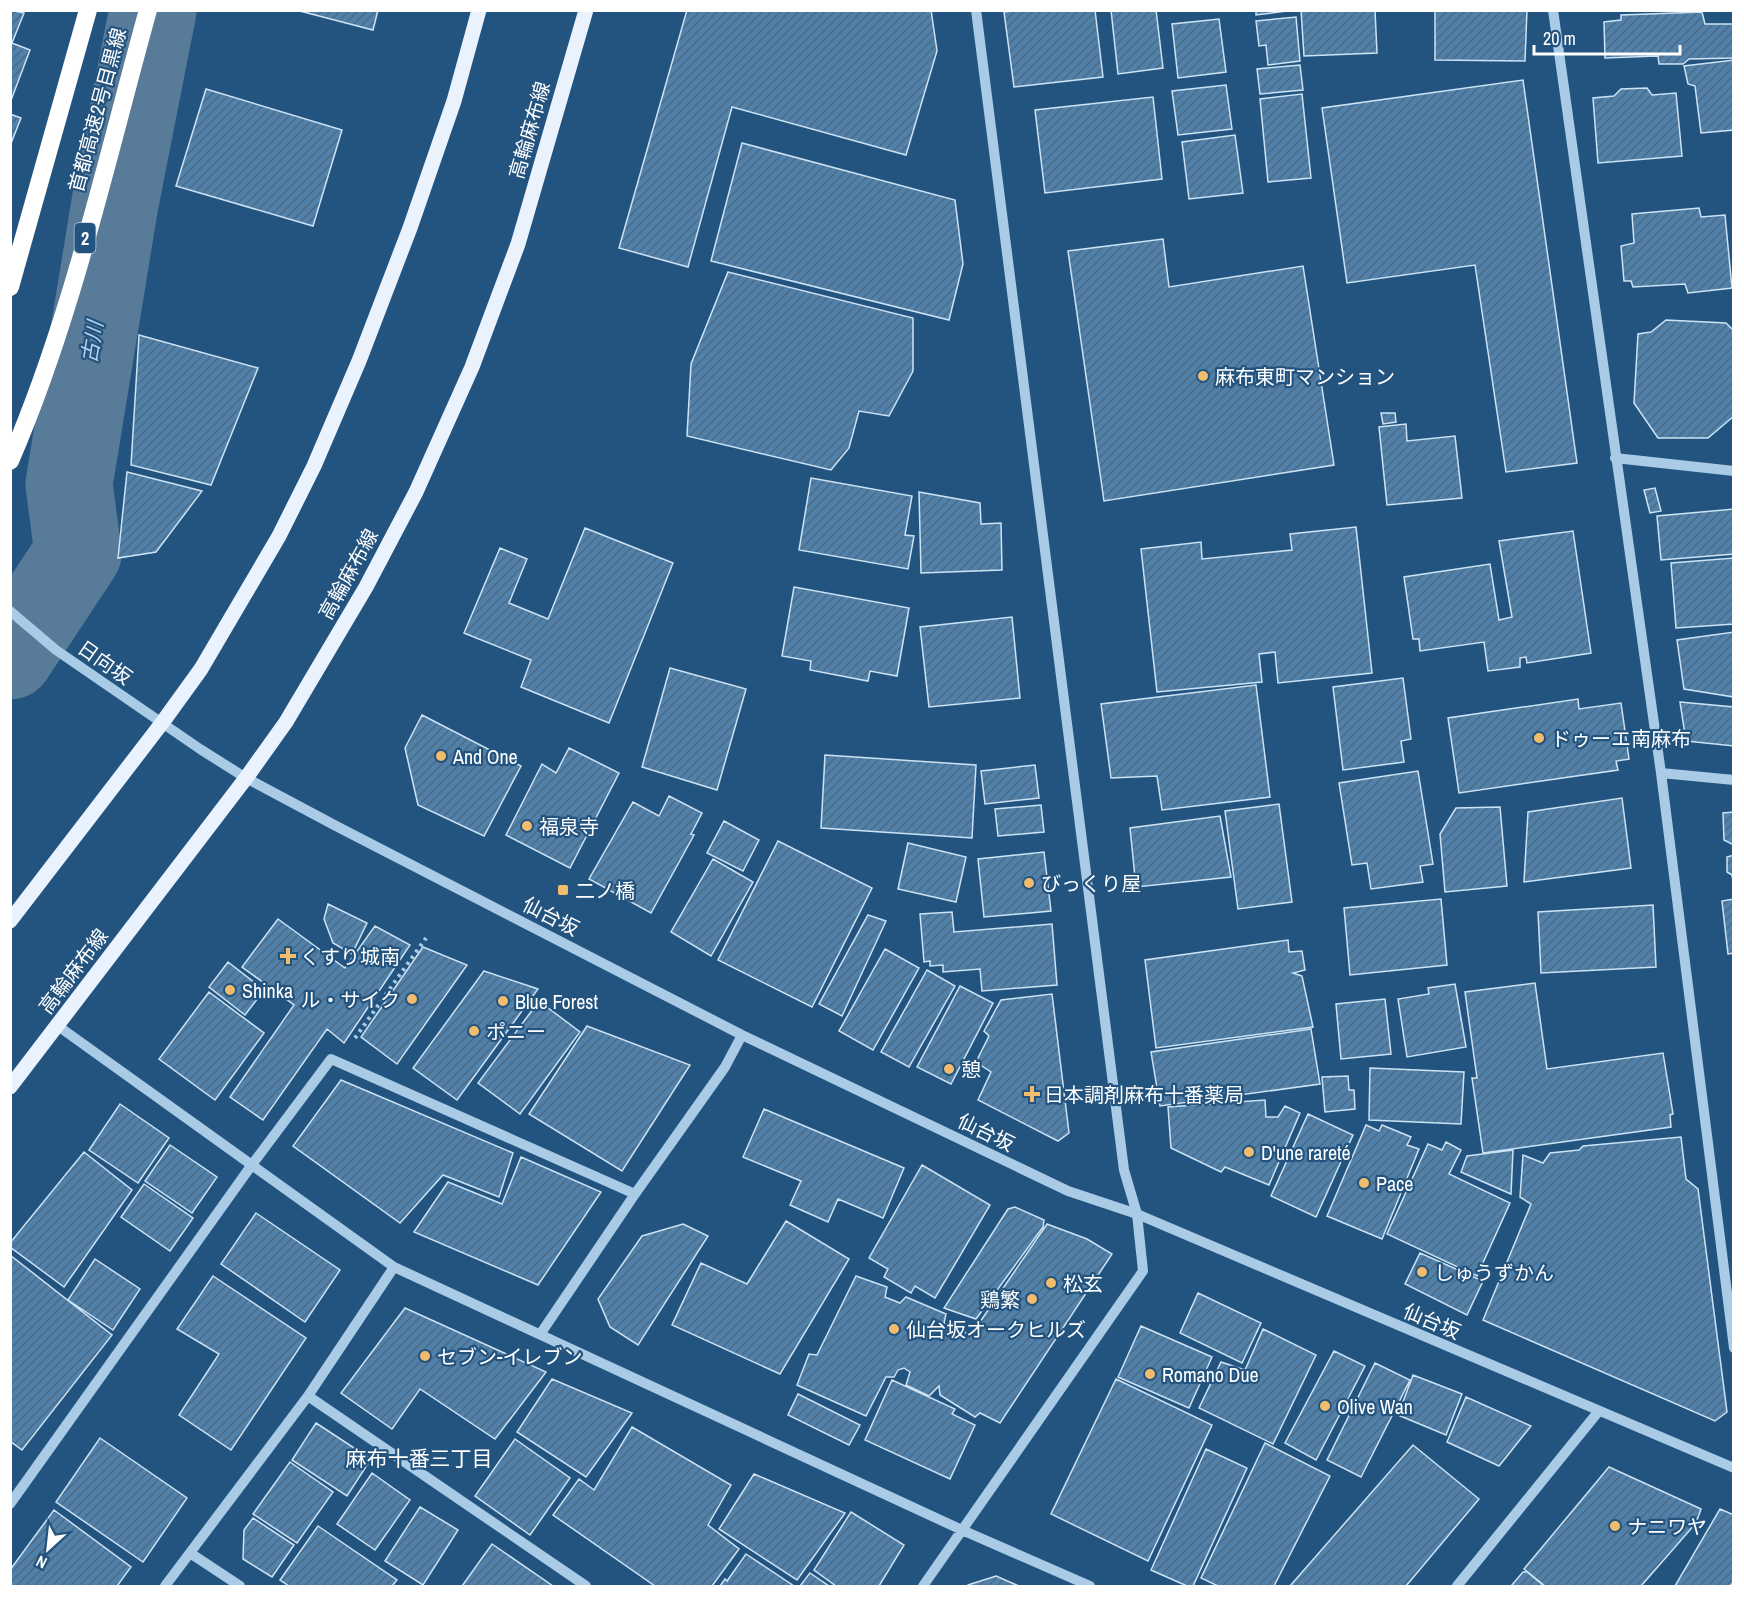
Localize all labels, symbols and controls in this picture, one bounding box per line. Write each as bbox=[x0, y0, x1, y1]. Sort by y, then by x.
scale bar bbox=[1534, 18, 1680, 56]
street label: 首都高速2号目黒線 bbox=[62, 25, 132, 195]
text: 20 m bbox=[1543, 26, 1576, 51]
street label: 高輪麻布線 bbox=[502, 78, 556, 182]
road number: 2 bbox=[74, 223, 96, 253]
water label: 古川 bbox=[74, 317, 110, 365]
place label: 麻布東町マンション bbox=[1215, 363, 1395, 390]
marker: 麻布東町マンション bbox=[1196, 369, 1210, 383]
street label: 高輪麻布線 bbox=[312, 524, 384, 624]
street label: 日向坂 bbox=[73, 634, 137, 690]
place label: ドゥーエ南麻布 bbox=[1551, 725, 1691, 752]
marker: ドゥーエ南麻布 bbox=[1532, 731, 1546, 745]
place label: And One bbox=[452, 743, 518, 770]
marker: And One bbox=[434, 749, 448, 763]
place label: 福泉寺 bbox=[539, 813, 599, 840]
marker: 福泉寺 bbox=[520, 819, 534, 833]
place label: びっくり屋 bbox=[1041, 870, 1141, 897]
marker: びっくり屋 bbox=[1022, 876, 1036, 890]
place label: 二ノ橋 bbox=[575, 877, 635, 904]
marker: 二ノ橋 bbox=[556, 883, 570, 897]
street label: 仙台坂 bbox=[518, 890, 584, 942]
street label: 高輪麻布線 bbox=[32, 923, 114, 1019]
place label: くすり城南 bbox=[300, 943, 400, 970]
marker: くすり城南 bbox=[281, 949, 295, 963]
place label: Shinka bbox=[242, 977, 293, 1004]
marker: Shinka bbox=[223, 983, 237, 997]
place label: ル・サイク bbox=[300, 986, 400, 1013]
place label: Blue Forest bbox=[515, 988, 598, 1015]
marker: ル・サイク bbox=[405, 992, 419, 1006]
marker: Blue Forest bbox=[496, 994, 510, 1008]
place label: ポニー bbox=[486, 1018, 546, 1045]
marker: ポニー bbox=[467, 1024, 481, 1038]
place label: 憩 bbox=[961, 1056, 981, 1083]
marker: 憩 bbox=[942, 1062, 956, 1076]
place label: 日本調剤麻布十番薬局 bbox=[1044, 1081, 1244, 1108]
marker: 日本調剤麻布十番薬局 bbox=[1025, 1087, 1039, 1101]
street label: 仙台坂 bbox=[953, 1107, 1019, 1157]
place label: D'une rareté bbox=[1261, 1139, 1351, 1166]
marker: D'une rareté bbox=[1242, 1145, 1256, 1159]
place label: Pace bbox=[1376, 1170, 1413, 1197]
marker: Pace bbox=[1357, 1176, 1371, 1190]
place label: しゅうずかん bbox=[1434, 1259, 1554, 1286]
marker: しゅうずかん bbox=[1415, 1265, 1429, 1279]
place label: 松玄 bbox=[1063, 1270, 1103, 1297]
marker: 松玄 bbox=[1044, 1276, 1058, 1290]
place label: 鶏繁 bbox=[980, 1286, 1020, 1313]
marker: 鶏繁 bbox=[1025, 1292, 1039, 1306]
street label: 仙台坂 bbox=[1399, 1297, 1465, 1345]
place label: 仙台坂オークヒルズ bbox=[906, 1316, 1086, 1343]
marker: 仙台坂オークヒルズ bbox=[887, 1322, 901, 1336]
place label: セブン-イレブン bbox=[437, 1343, 582, 1370]
marker: セブン-イレブン bbox=[418, 1349, 432, 1363]
place label: Romano Due bbox=[1162, 1361, 1259, 1388]
marker: Romano Due bbox=[1143, 1367, 1157, 1381]
place label: Olive Wan bbox=[1337, 1393, 1413, 1420]
marker: Olive Wan bbox=[1318, 1399, 1332, 1413]
district label: 麻布十番三丁目 bbox=[346, 1444, 493, 1473]
place label: ナニワヤ bbox=[1627, 1513, 1707, 1540]
north arrow bbox=[18, 1519, 78, 1579]
marker: ナニワヤ bbox=[1608, 1519, 1622, 1533]
text: N bbox=[32, 1550, 50, 1574]

